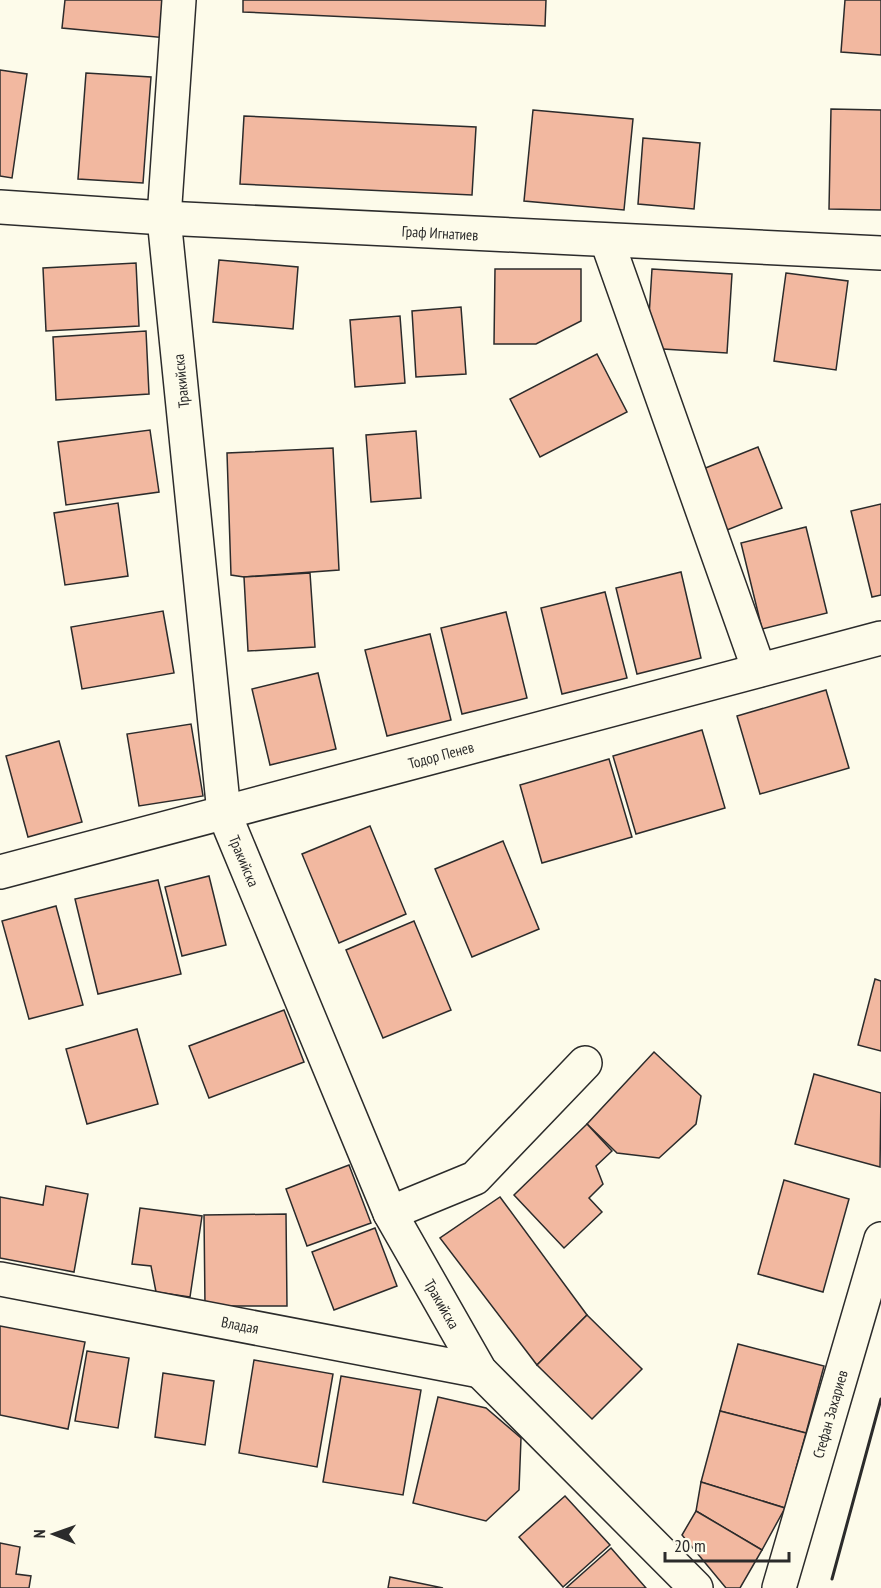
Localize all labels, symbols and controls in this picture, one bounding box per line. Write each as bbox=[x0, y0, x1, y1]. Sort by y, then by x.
street label: Граф Игнатиев bbox=[401, 222, 479, 244]
street label: Тракийска bbox=[169, 353, 193, 409]
street label: Тодор Пенев bbox=[406, 737, 476, 773]
street label: Тракийска bbox=[225, 832, 263, 890]
street label: Тракийска bbox=[420, 1276, 464, 1332]
street label: Владая bbox=[220, 1312, 260, 1338]
street label: Стефан Захариев bbox=[808, 1368, 852, 1460]
north arrow bbox=[24, 1504, 84, 1564]
scale bar bbox=[665, 1525, 790, 1563]
text: N bbox=[29, 1529, 49, 1538]
text: 20 m bbox=[674, 1534, 706, 1557]

